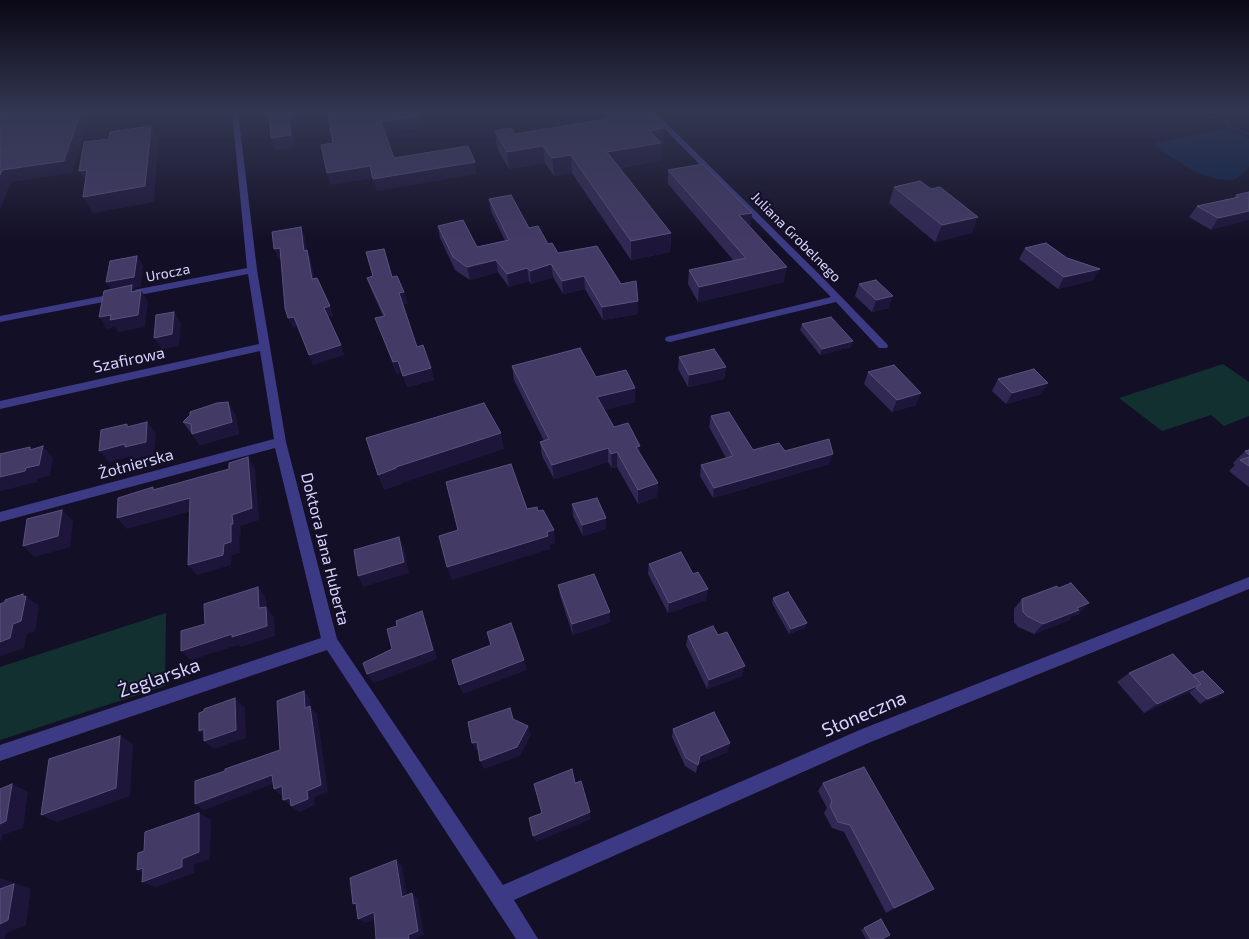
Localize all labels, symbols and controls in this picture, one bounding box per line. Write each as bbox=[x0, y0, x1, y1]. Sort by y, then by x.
street label: Juliana Grobelnego bbox=[748, 189, 844, 285]
street label: Urocza bbox=[145, 261, 191, 285]
street label: Szafirowa bbox=[91, 343, 167, 377]
street label: Żołnierska bbox=[96, 445, 176, 483]
street label: Doktora Jana Huberta bbox=[297, 471, 353, 627]
street label: Żeglarska bbox=[115, 653, 203, 703]
street label: Słoneczna bbox=[818, 686, 910, 742]

